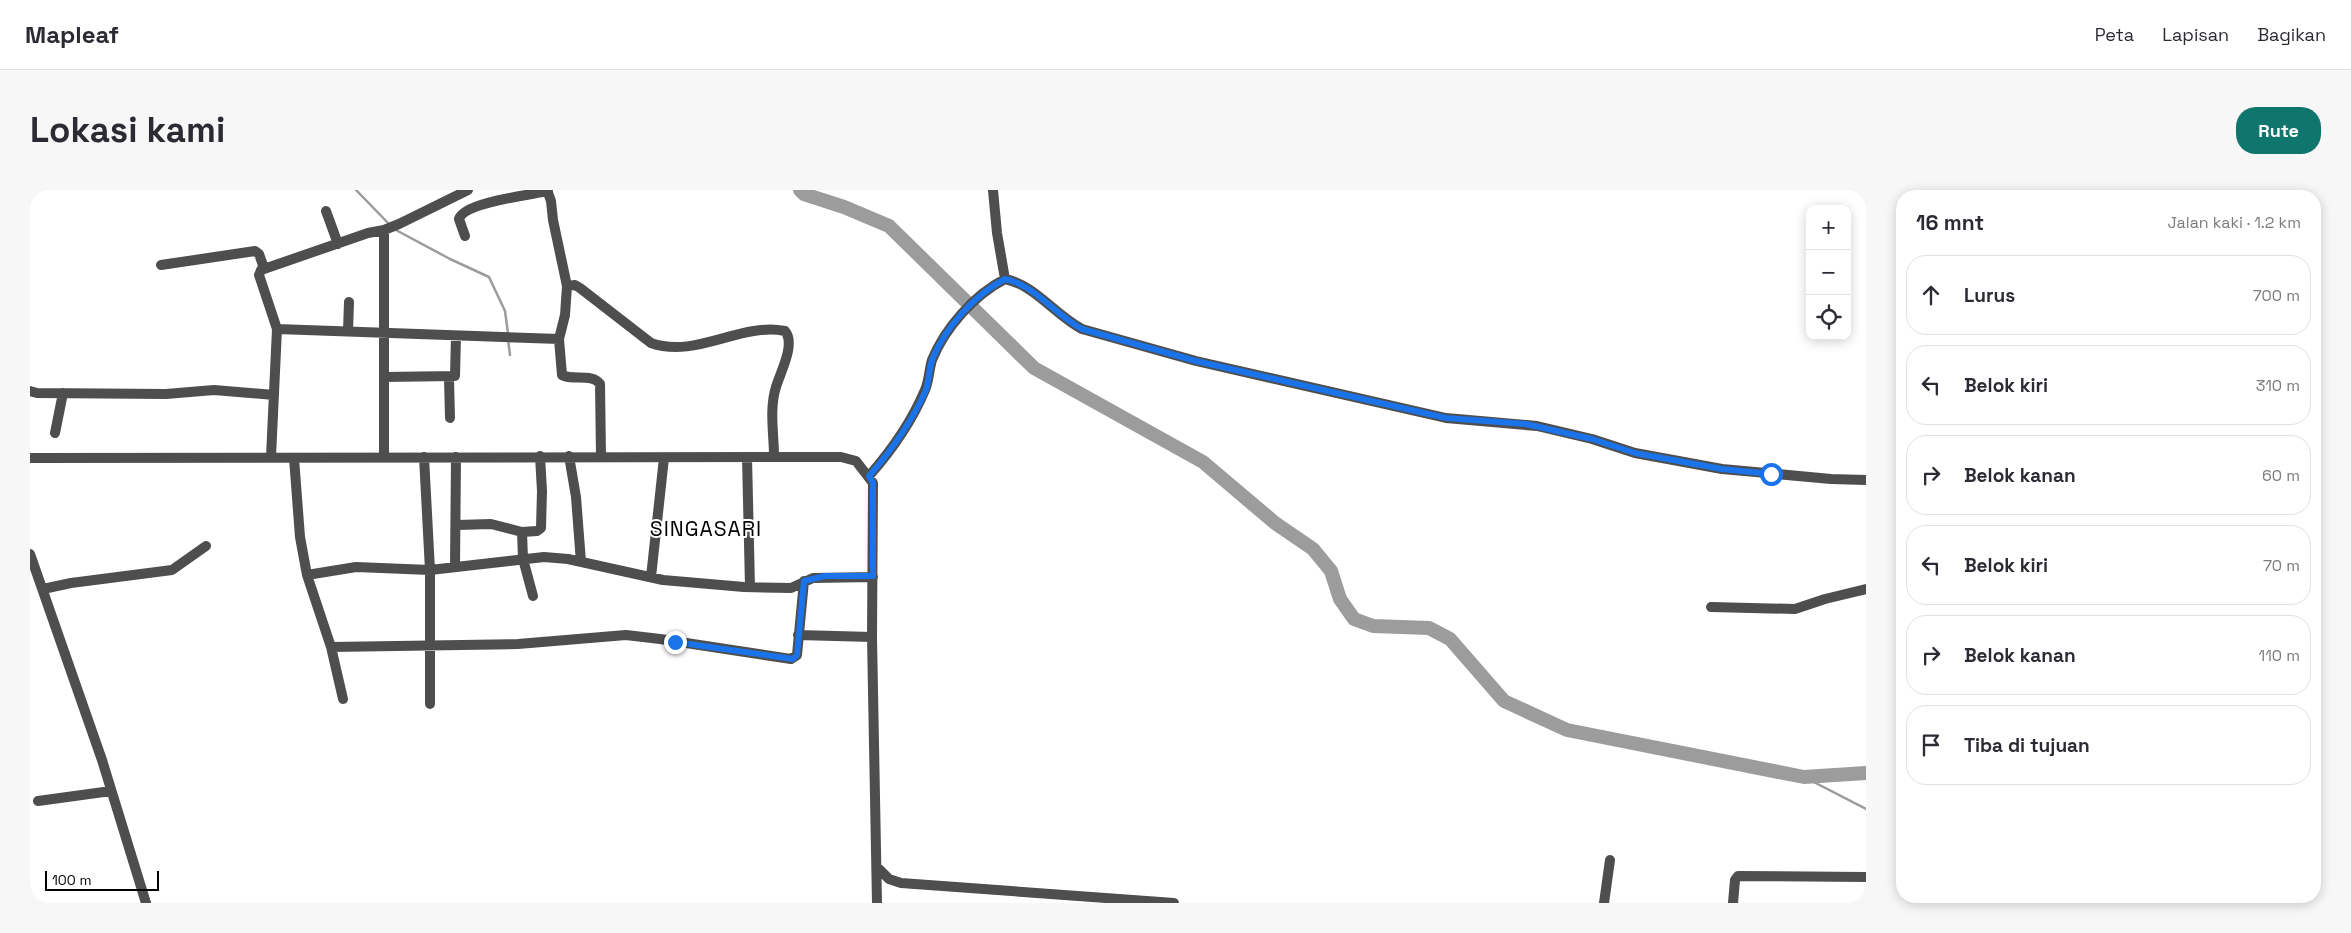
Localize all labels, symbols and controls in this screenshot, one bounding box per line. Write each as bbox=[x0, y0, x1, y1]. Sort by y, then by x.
text: Mapleaf bbox=[25, 19, 119, 50]
text: Peta bbox=[2095, 23, 2134, 46]
text: Lapisan bbox=[2162, 23, 2229, 46]
text: Bagikan bbox=[2257, 23, 2326, 46]
button: Rute bbox=[2236, 107, 2321, 154]
text: Lokasi kami bbox=[30, 108, 225, 152]
map controls bbox=[1806, 205, 1851, 340]
button: + bbox=[1806, 205, 1851, 250]
text: 16 mnt bbox=[1916, 209, 1984, 236]
text: Jalan kaki · 1.2 km bbox=[2167, 212, 2301, 233]
button: − bbox=[1806, 250, 1851, 295]
icon: ahead bbox=[1917, 281, 1945, 309]
text: Lurus bbox=[1964, 283, 2015, 308]
text: 700 m bbox=[2253, 285, 2300, 306]
button: locate bbox=[1806, 295, 1851, 340]
icon: left bbox=[1917, 371, 1945, 399]
text: Belok kiri bbox=[1964, 373, 2048, 398]
text: 310 m bbox=[2256, 375, 2300, 396]
icon: right bbox=[1917, 461, 1945, 489]
route start bbox=[1760, 463, 1783, 486]
text: Belok kanan bbox=[1964, 463, 2076, 488]
text: 60 m bbox=[2262, 465, 2300, 486]
district label: SINGASARI bbox=[650, 515, 762, 542]
icon: left bbox=[1917, 551, 1945, 579]
text: Belok kiri bbox=[1964, 553, 2048, 578]
text: 70 m bbox=[2263, 555, 2300, 576]
route end bbox=[664, 631, 687, 654]
icon: right bbox=[1917, 641, 1945, 669]
text: Belok kanan bbox=[1964, 643, 2076, 668]
text: 110 m bbox=[2258, 645, 2300, 666]
icon: arrive bbox=[1917, 731, 1945, 759]
text: Tiba di tujuan bbox=[1964, 733, 2090, 758]
scale bar bbox=[45, 868, 159, 891]
text: 100 m bbox=[52, 871, 91, 889]

